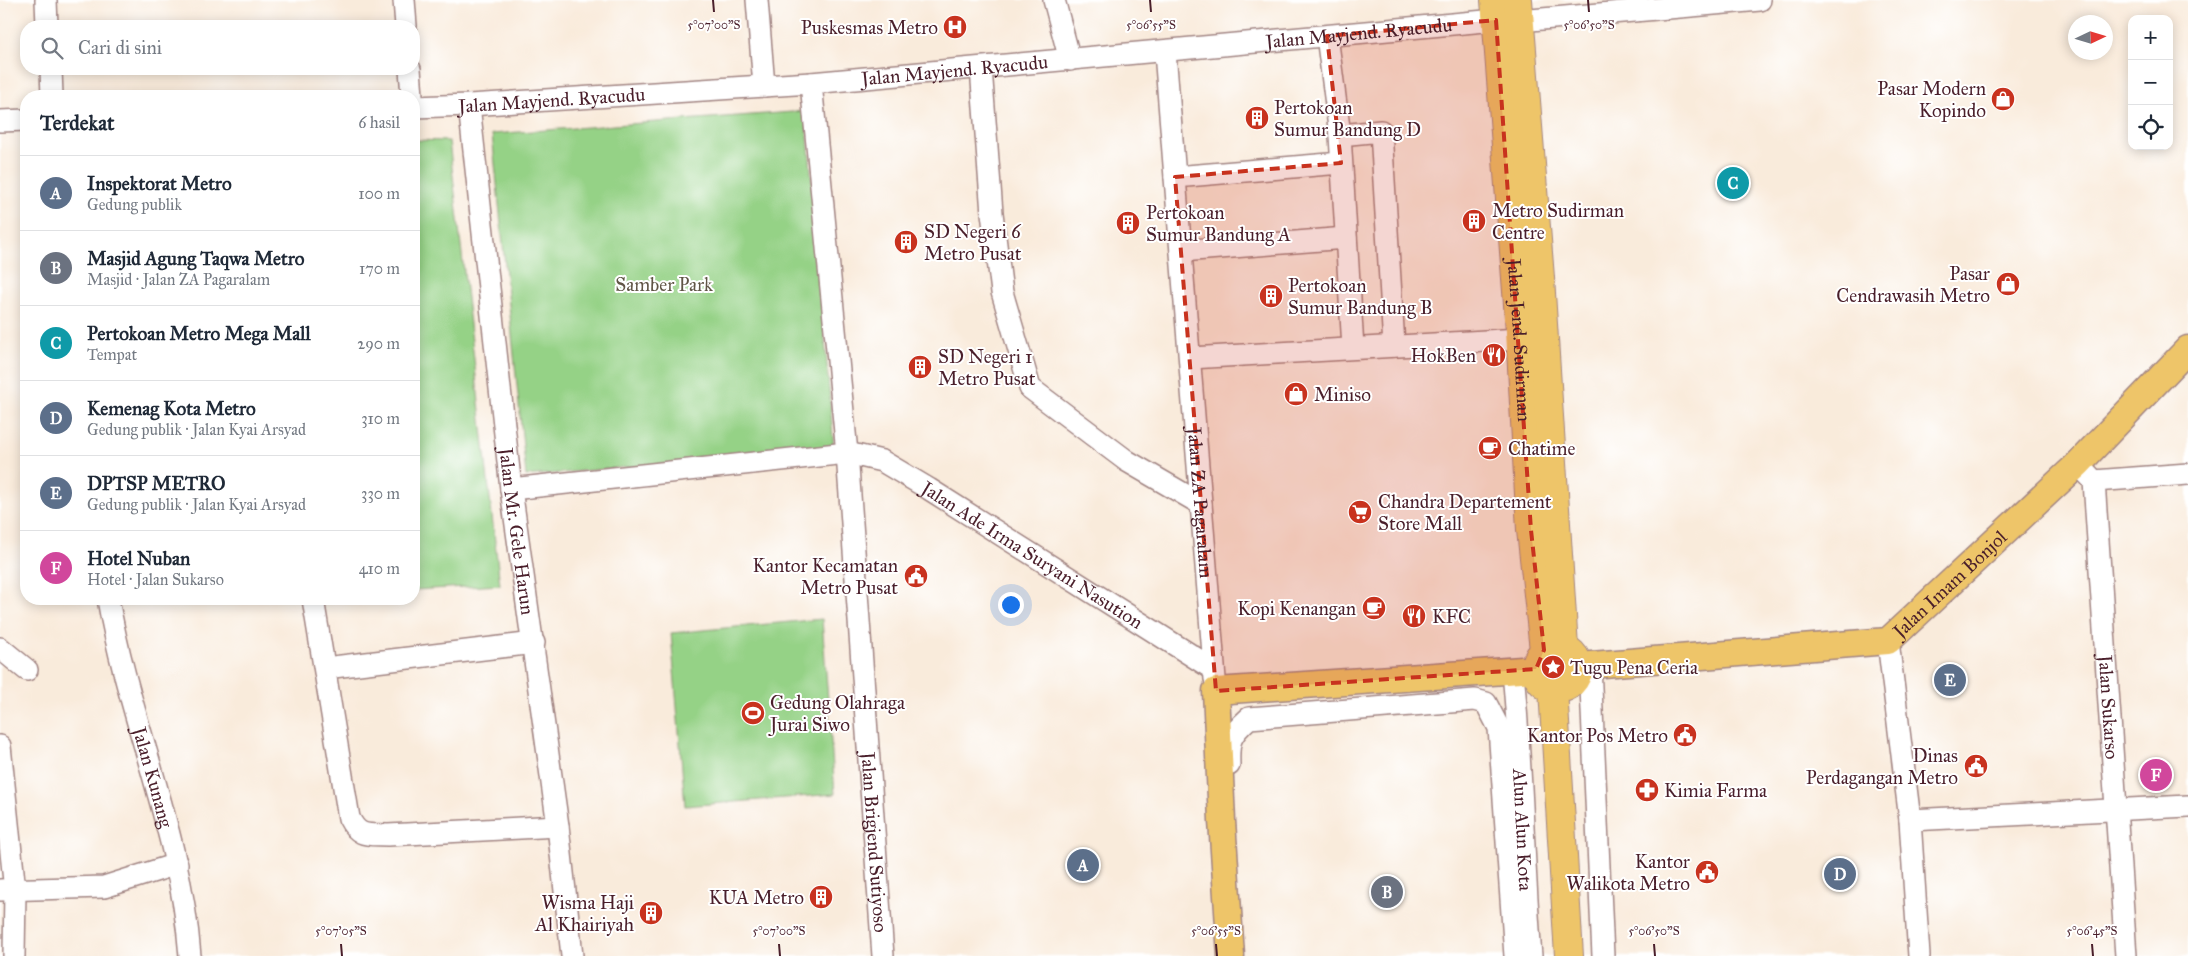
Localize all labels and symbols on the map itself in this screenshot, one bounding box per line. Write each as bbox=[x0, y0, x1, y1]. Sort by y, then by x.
street label: Jalan Mayjend. Ryacudu bbox=[1263, 13, 1453, 54]
hospital icon: Puskesmas Metro bbox=[942, 14, 968, 40]
north arrow bbox=[2068, 15, 2113, 60]
place label: Puskesmas Metro bbox=[801, 16, 938, 39]
text: 5°07'00"S bbox=[688, 18, 740, 32]
text: 5°06'55"S bbox=[1126, 18, 1176, 32]
text: 5°06'50"S bbox=[1563, 18, 1615, 32]
street label: Jalan Mayjend. Ryacudu bbox=[858, 50, 1049, 91]
place label: Pasar Modern Kopindo bbox=[1877, 77, 1986, 122]
street label: Jalan Mayjend. Ryacudu bbox=[456, 82, 646, 118]
shop icon: Pasar Modern Kopindo bbox=[1990, 86, 2016, 112]
place label: Pertokoan Sumur Bandung D bbox=[1274, 96, 1421, 142]
building icon: Pertokoan Sumur Bandung D bbox=[1244, 105, 1270, 131]
pin: C bbox=[1717, 164, 1749, 202]
place label: Metro Sudirman Centre bbox=[1492, 199, 1624, 244]
place label: Pertokoan Sumur Bandung A bbox=[1146, 201, 1291, 247]
building icon: Metro Sudirman Centre bbox=[1461, 208, 1487, 234]
building icon: Pertokoan Sumur Bandung A bbox=[1115, 210, 1141, 236]
place label: SD Negeri 6 Metro Pusat bbox=[924, 220, 1022, 265]
building icon: SD Negeri 6 Metro Pusat bbox=[893, 229, 919, 255]
street label: Jalan Jend. Sudirman bbox=[1502, 256, 1536, 422]
place label: Pasar Cendrawasih Metro bbox=[1836, 262, 1991, 307]
shop icon: Pasar Cendrawasih Metro bbox=[1995, 271, 2021, 297]
park label: Samber Park bbox=[615, 273, 713, 296]
place label: Pertokoan Sumur Bandung B bbox=[1288, 274, 1433, 320]
building icon: Pertokoan Sumur Bandung B bbox=[1258, 283, 1284, 309]
restaurant icon: HokBen bbox=[1481, 342, 1507, 368]
place label: HokBen bbox=[1411, 344, 1476, 367]
place label: SD Negeri 1 Metro Pusat bbox=[938, 345, 1036, 390]
building icon: SD Negeri 1 Metro Pusat bbox=[907, 354, 933, 380]
shop icon: Miniso bbox=[1283, 381, 1309, 407]
place label: Miniso bbox=[1314, 383, 1371, 406]
street label: Jalan ZA Pagaralam bbox=[1182, 424, 1218, 579]
cafe icon: Chatime bbox=[1477, 435, 1503, 461]
place label: Chatime bbox=[1508, 437, 1575, 460]
street label: Jalan Mr. Gele Harun bbox=[494, 445, 540, 616]
street label: Jalan Ade Irma Suryani Nasution bbox=[915, 475, 1147, 633]
place label: Chandra Departement Store Mall bbox=[1378, 490, 1552, 535]
supermarket icon: Chandra Departement Store Mall bbox=[1347, 499, 1373, 525]
street label: Jalan Imam Bonjol bbox=[1886, 525, 2012, 644]
place label: Kantor Kecamatan Metro Pusat bbox=[752, 554, 898, 599]
public building icon: Kantor Kecamatan Metro Pusat bbox=[903, 563, 929, 589]
your location bbox=[998, 592, 1024, 618]
cafe icon: Kopi Kenangan bbox=[1361, 595, 1387, 621]
place label: Kopi Kenangan bbox=[1237, 597, 1356, 621]
restaurant icon: KFC bbox=[1401, 603, 1427, 629]
place label: KFC bbox=[1432, 605, 1471, 628]
street label: Jalan Sukarso bbox=[2093, 652, 2124, 760]
place icon: Tugu Pena Ceria bbox=[1540, 654, 1566, 680]
place label: Tugu Pena Ceria bbox=[1570, 656, 1699, 680]
pin: E bbox=[1934, 661, 1966, 699]
place label: Gedung Olahraga Jurai Siwo bbox=[768, 691, 906, 737]
sports icon: Gedung Olahraga Jurai Siwo bbox=[740, 700, 766, 726]
street label: Jalan Kunang bbox=[127, 722, 178, 830]
public building icon: Kantor Pos Metro bbox=[1672, 722, 1698, 748]
place label: Kantor Pos Metro bbox=[1527, 724, 1668, 747]
place label: Dinas Perdagangan Metro bbox=[1806, 744, 1958, 790]
street label: Jalan Brigjend Sutiyoso bbox=[856, 749, 893, 934]
public building icon: Dinas Perdagangan Metro bbox=[1963, 753, 1989, 779]
pin: F bbox=[2140, 756, 2172, 794]
street label: Alun Alun Kota bbox=[1508, 767, 1538, 892]
pharmacy icon: Kimia Farma bbox=[1634, 777, 1660, 803]
place label: Kimia Farma bbox=[1664, 779, 1768, 802]
pin: A bbox=[1067, 846, 1099, 884]
place label: Kantor Walikota Metro bbox=[1567, 850, 1691, 895]
pin: D bbox=[1824, 855, 1856, 893]
public building icon: Kantor Walikota Metro bbox=[1694, 859, 1720, 885]
pin: B bbox=[1371, 873, 1403, 911]
building icon: KUA Metro bbox=[808, 884, 834, 910]
place label: KUA Metro bbox=[709, 886, 804, 909]
place label: Wisma Haji Al Khairiyah bbox=[534, 891, 634, 936]
building icon: Wisma Haji Al Khairiyah bbox=[638, 900, 664, 926]
text: 5°07'05"S bbox=[315, 924, 367, 938]
text: 5°07'00"S bbox=[753, 924, 805, 938]
text: 5°06'55"S bbox=[1191, 924, 1241, 938]
text: 5°06'50"S bbox=[1628, 924, 1680, 938]
text: 5°06'45"S bbox=[2067, 924, 2117, 938]

